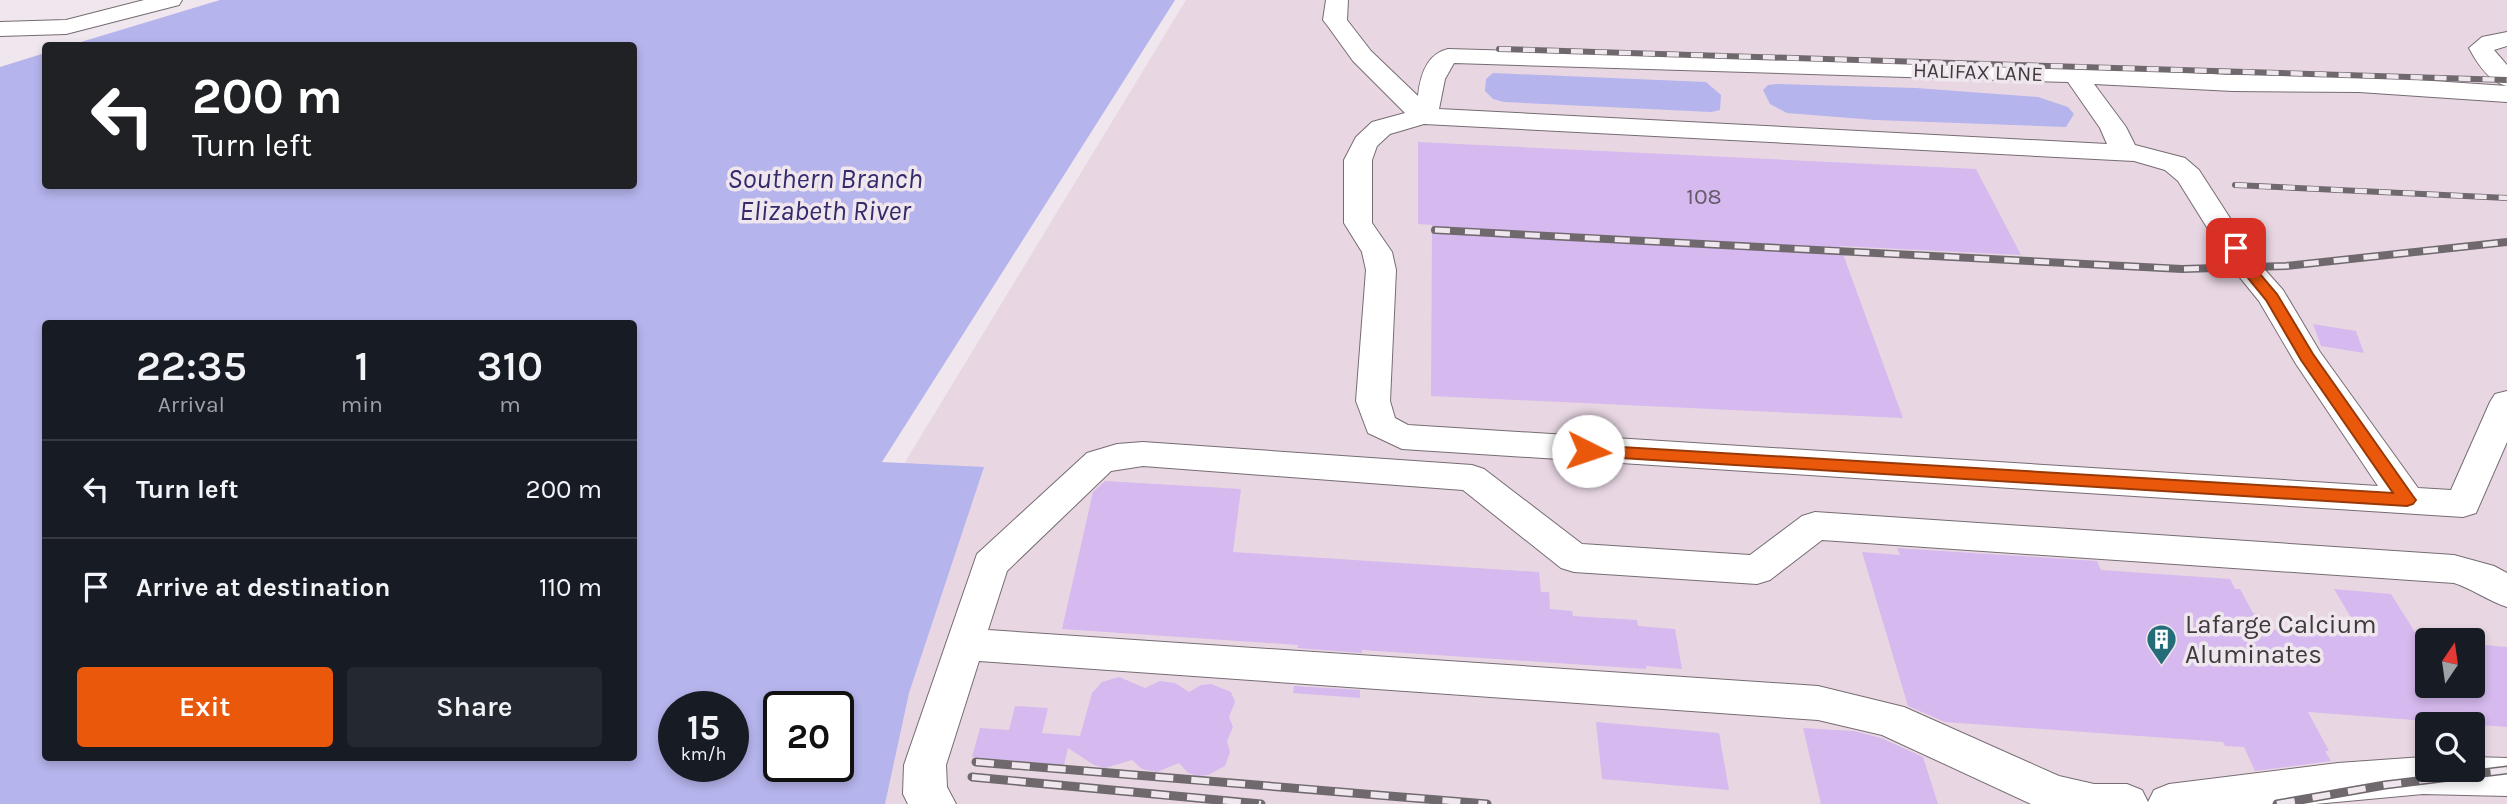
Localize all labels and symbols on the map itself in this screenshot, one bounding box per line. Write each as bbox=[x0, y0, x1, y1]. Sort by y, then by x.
street label: HALIFAX LANE bbox=[1913, 58, 2043, 86]
water label: Southern Branch Elizabeth River bbox=[727, 162, 923, 227]
house number: 108 bbox=[1686, 183, 1722, 210]
pin bbox=[2206, 218, 2266, 278]
position arrow bbox=[1551, 414, 1625, 488]
place label: Lafarge Calcium Aluminates bbox=[2185, 609, 2377, 670]
building icon: Lafarge Calcium Aluminates bbox=[2145, 622, 2179, 666]
north arrow bbox=[2415, 628, 2485, 698]
speed limit sign: 20 bbox=[763, 691, 854, 782]

